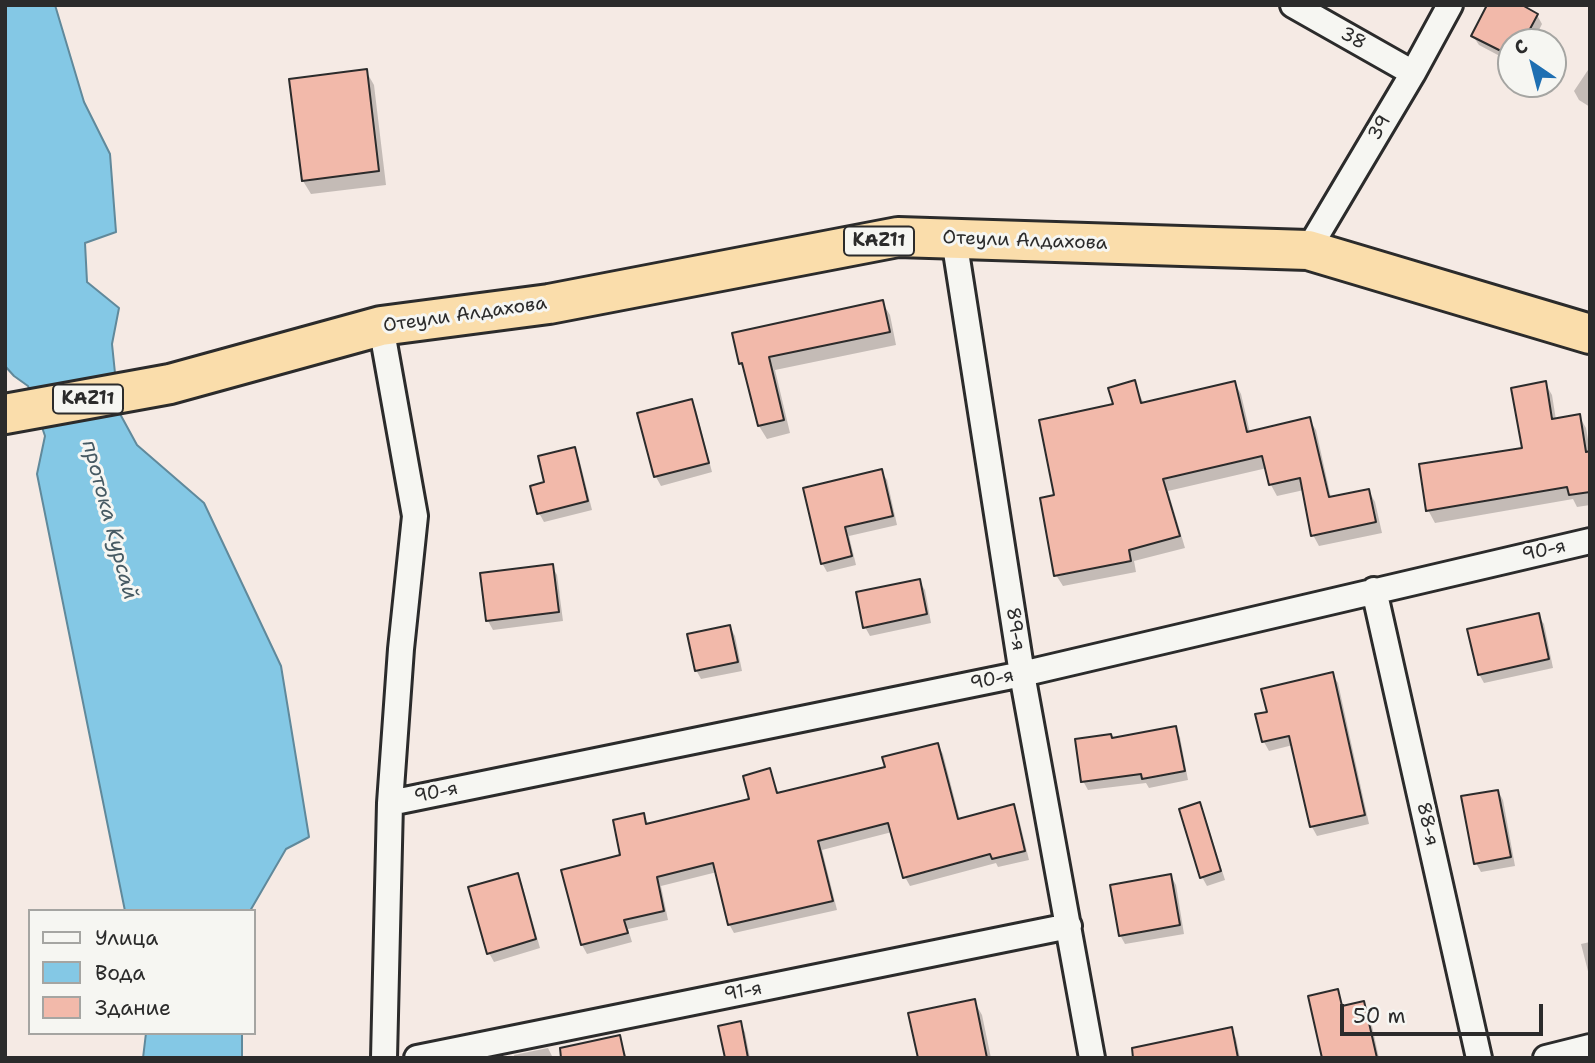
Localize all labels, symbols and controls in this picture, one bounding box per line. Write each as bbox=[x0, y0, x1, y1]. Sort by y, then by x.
street label: 38 bbox=[1336, 23, 1370, 55]
north arrow bbox=[1497, 28, 1567, 98]
text: С bbox=[1509, 33, 1533, 61]
street label: 39 bbox=[1364, 111, 1396, 145]
road number: KAZ11 bbox=[844, 227, 914, 256]
street label: Отеули Алдахова bbox=[942, 227, 1108, 255]
street label: Отеули Алдахова bbox=[382, 292, 548, 338]
road number: KAZ11 bbox=[53, 384, 123, 414]
water label: протока Курсай bbox=[76, 438, 142, 602]
street label: 90-я bbox=[1520, 535, 1568, 567]
street label: 89-я bbox=[1000, 606, 1030, 652]
street label: 90-я bbox=[968, 664, 1016, 696]
street label: 90-я bbox=[412, 777, 460, 809]
street label: 88-я bbox=[1411, 800, 1443, 848]
legend bbox=[28, 909, 256, 1035]
text: Улица bbox=[95, 924, 158, 952]
text: Вода bbox=[95, 959, 145, 987]
street label: 91-я bbox=[722, 977, 764, 1007]
scale bar bbox=[1343, 990, 1546, 1034]
text: Здание bbox=[95, 994, 171, 1022]
text: 50 m bbox=[1353, 1002, 1406, 1030]

